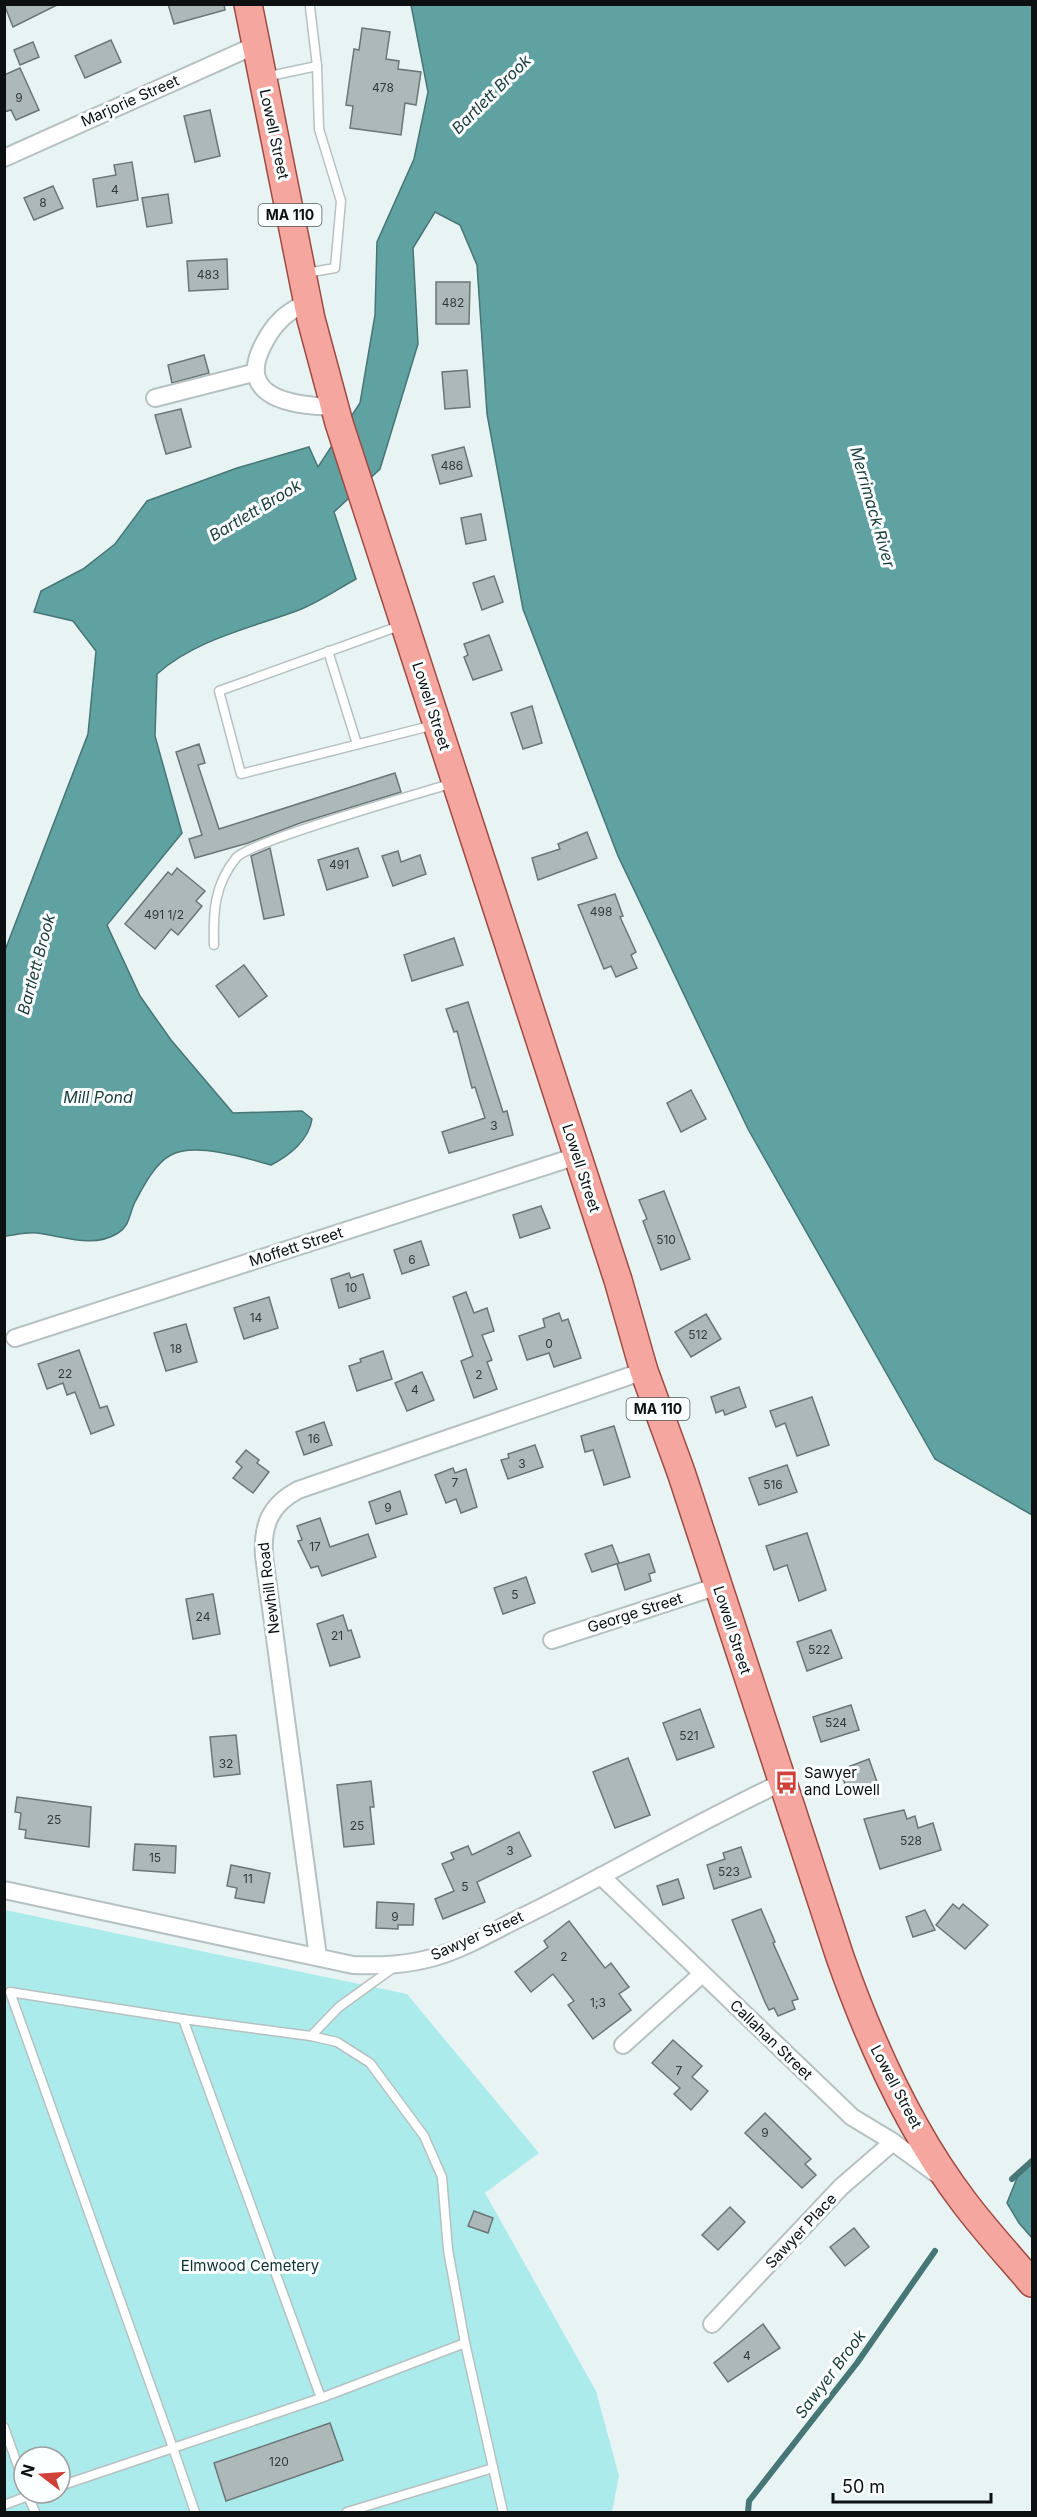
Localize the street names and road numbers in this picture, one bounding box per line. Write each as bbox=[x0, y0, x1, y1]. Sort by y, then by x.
street label: Marjorie Street bbox=[78, 70, 182, 131]
street label: Lowell Street bbox=[256, 87, 293, 181]
road number: MA 110 bbox=[258, 204, 322, 226]
street label: Lowell Street bbox=[408, 659, 455, 753]
street label: Lowell Street bbox=[558, 1121, 605, 1215]
street label: Moffett Street bbox=[247, 1222, 345, 1271]
road number: MA 110 bbox=[626, 1398, 690, 1420]
street label: Newhill Road bbox=[253, 1541, 284, 1635]
street label: Lowell Street bbox=[709, 1583, 756, 1677]
street label: George Street bbox=[585, 1588, 685, 1637]
street label: Sawyer Street bbox=[428, 1907, 526, 1964]
street label: Callahan Street bbox=[726, 1995, 817, 2084]
street label: Lowell Street bbox=[867, 2042, 926, 2132]
street label: Sawyer Place bbox=[761, 2189, 840, 2272]

